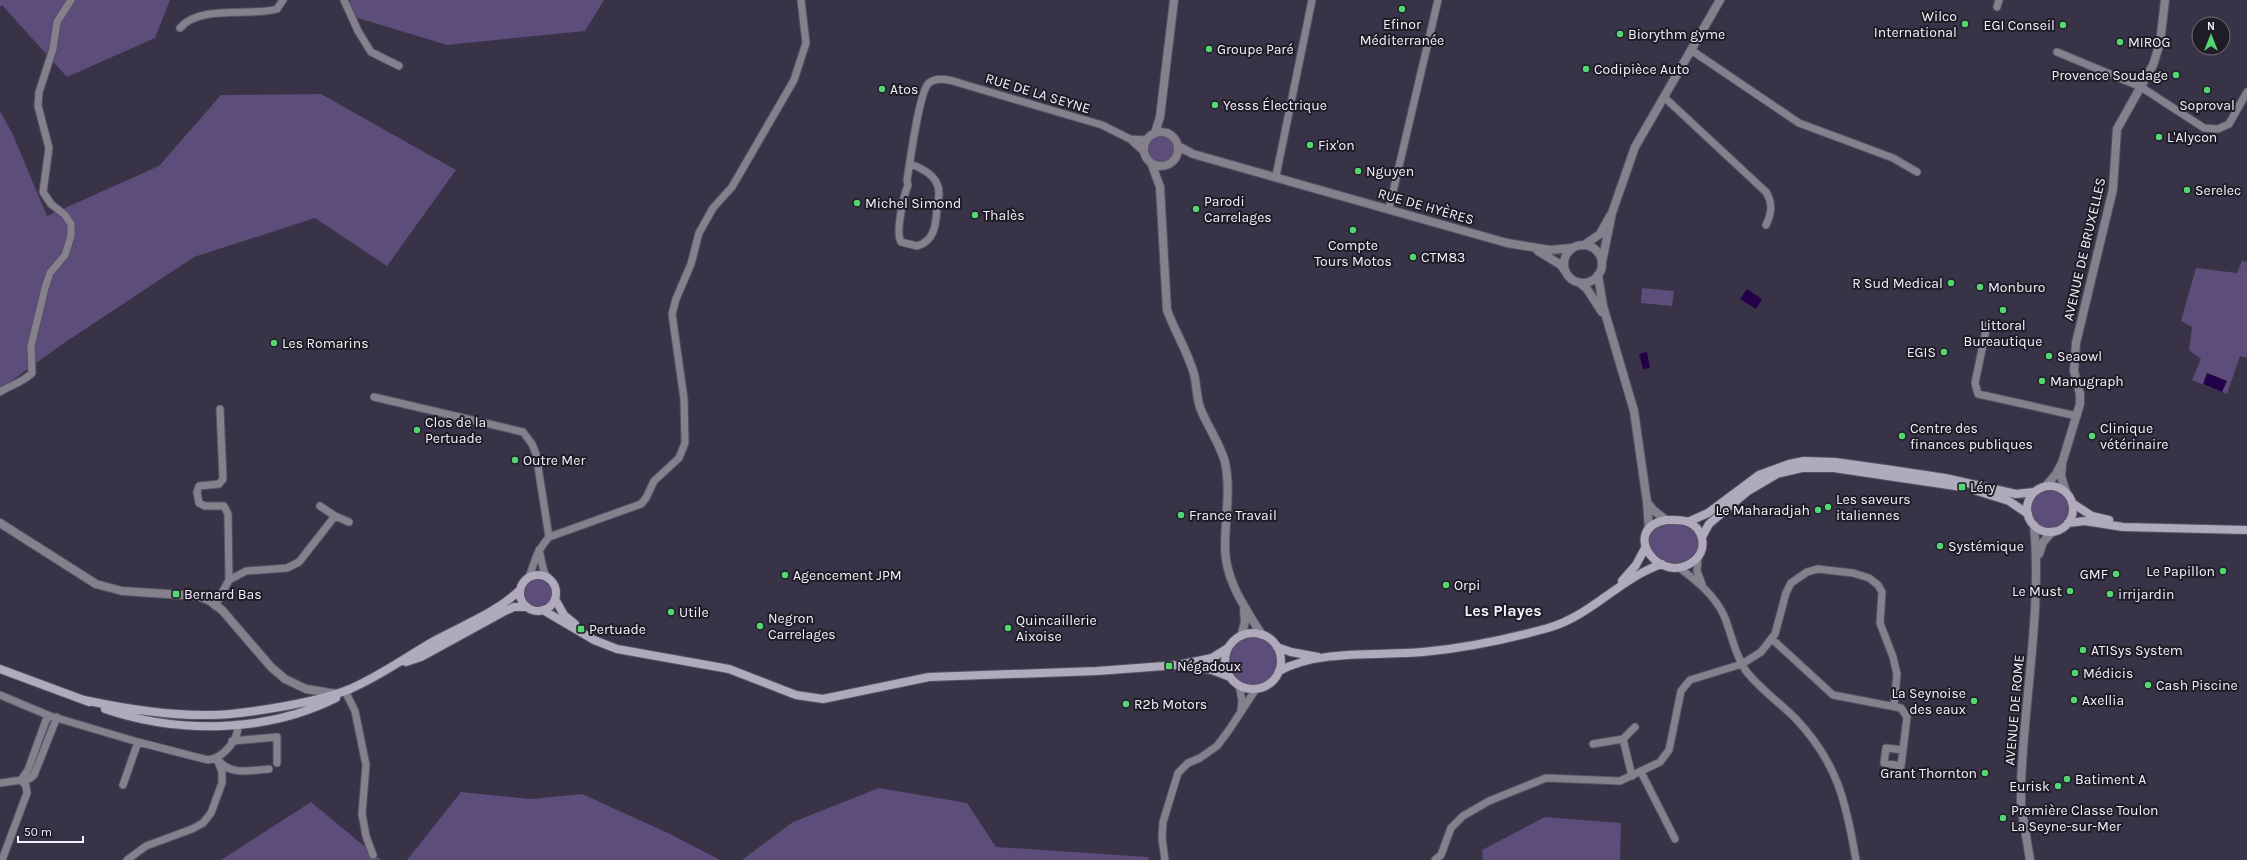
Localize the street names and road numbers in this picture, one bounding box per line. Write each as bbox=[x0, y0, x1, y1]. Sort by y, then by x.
street label: RUE DE LA SEYNE bbox=[983, 69, 1092, 117]
street label: AVENUE DE BRUXELLES bbox=[2060, 176, 2109, 322]
street label: RUE DE HYÈRES bbox=[1376, 184, 1476, 228]
street label: AVENUE DE ROME bbox=[2001, 654, 2028, 766]

